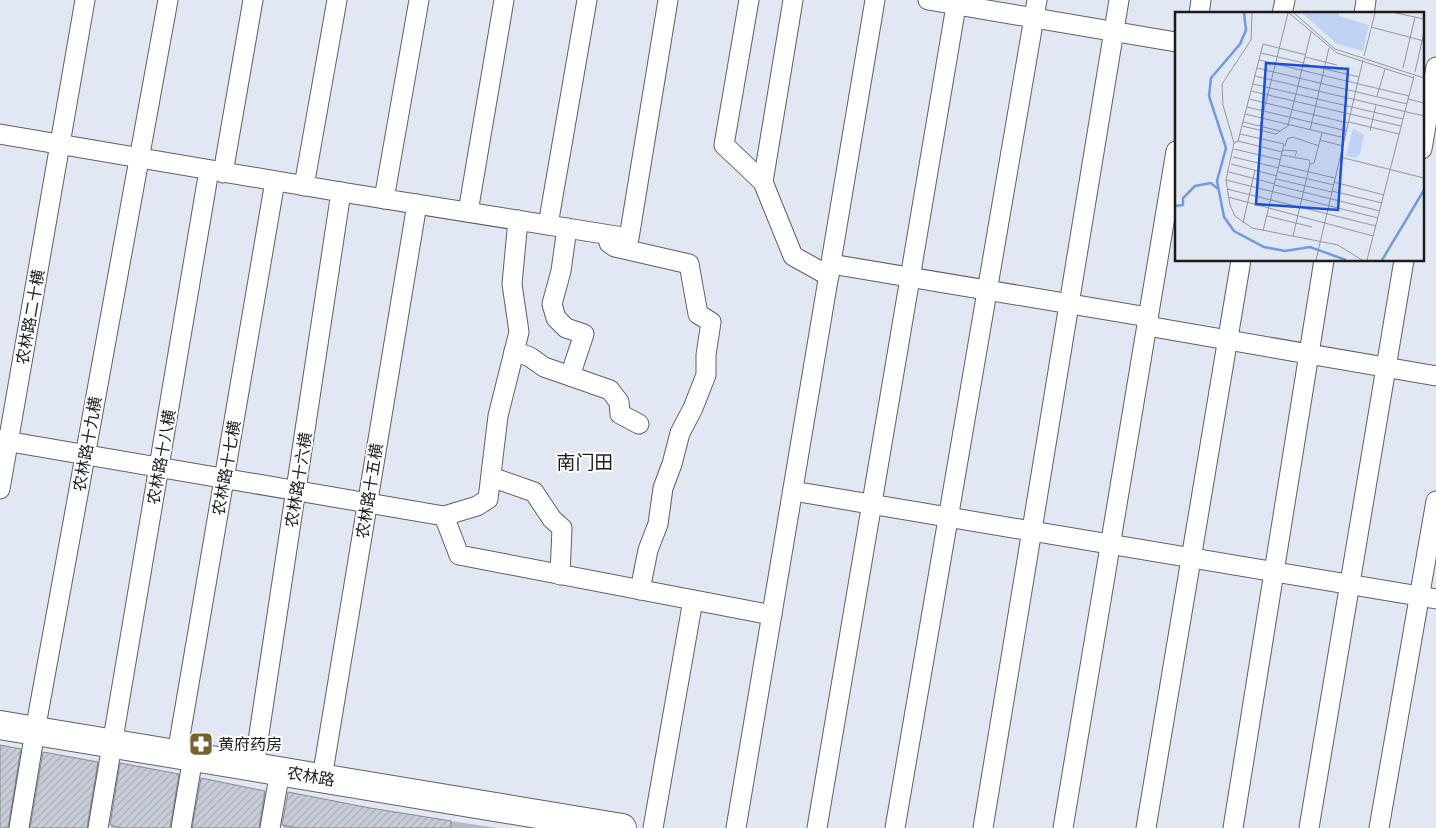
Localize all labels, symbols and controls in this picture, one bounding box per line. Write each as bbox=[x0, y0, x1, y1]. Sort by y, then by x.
inset map bbox=[1175, 12, 1424, 261]
street label: 农林路二十横 bbox=[12, 268, 49, 366]
street label: 农林路十九横 bbox=[69, 395, 106, 493]
street label: 农林路十八横 bbox=[143, 408, 180, 506]
street label: 农林路十七横 bbox=[208, 419, 245, 517]
street label: 农林路十六横 bbox=[281, 431, 316, 529]
street label: 农林路十五横 bbox=[352, 442, 387, 540]
district label: 南门田 bbox=[556, 450, 614, 475]
pharmacy icon: 黄府药房 bbox=[188, 731, 214, 757]
place label: 黄府药房 bbox=[218, 734, 282, 755]
street label: 农林路 bbox=[285, 762, 336, 791]

